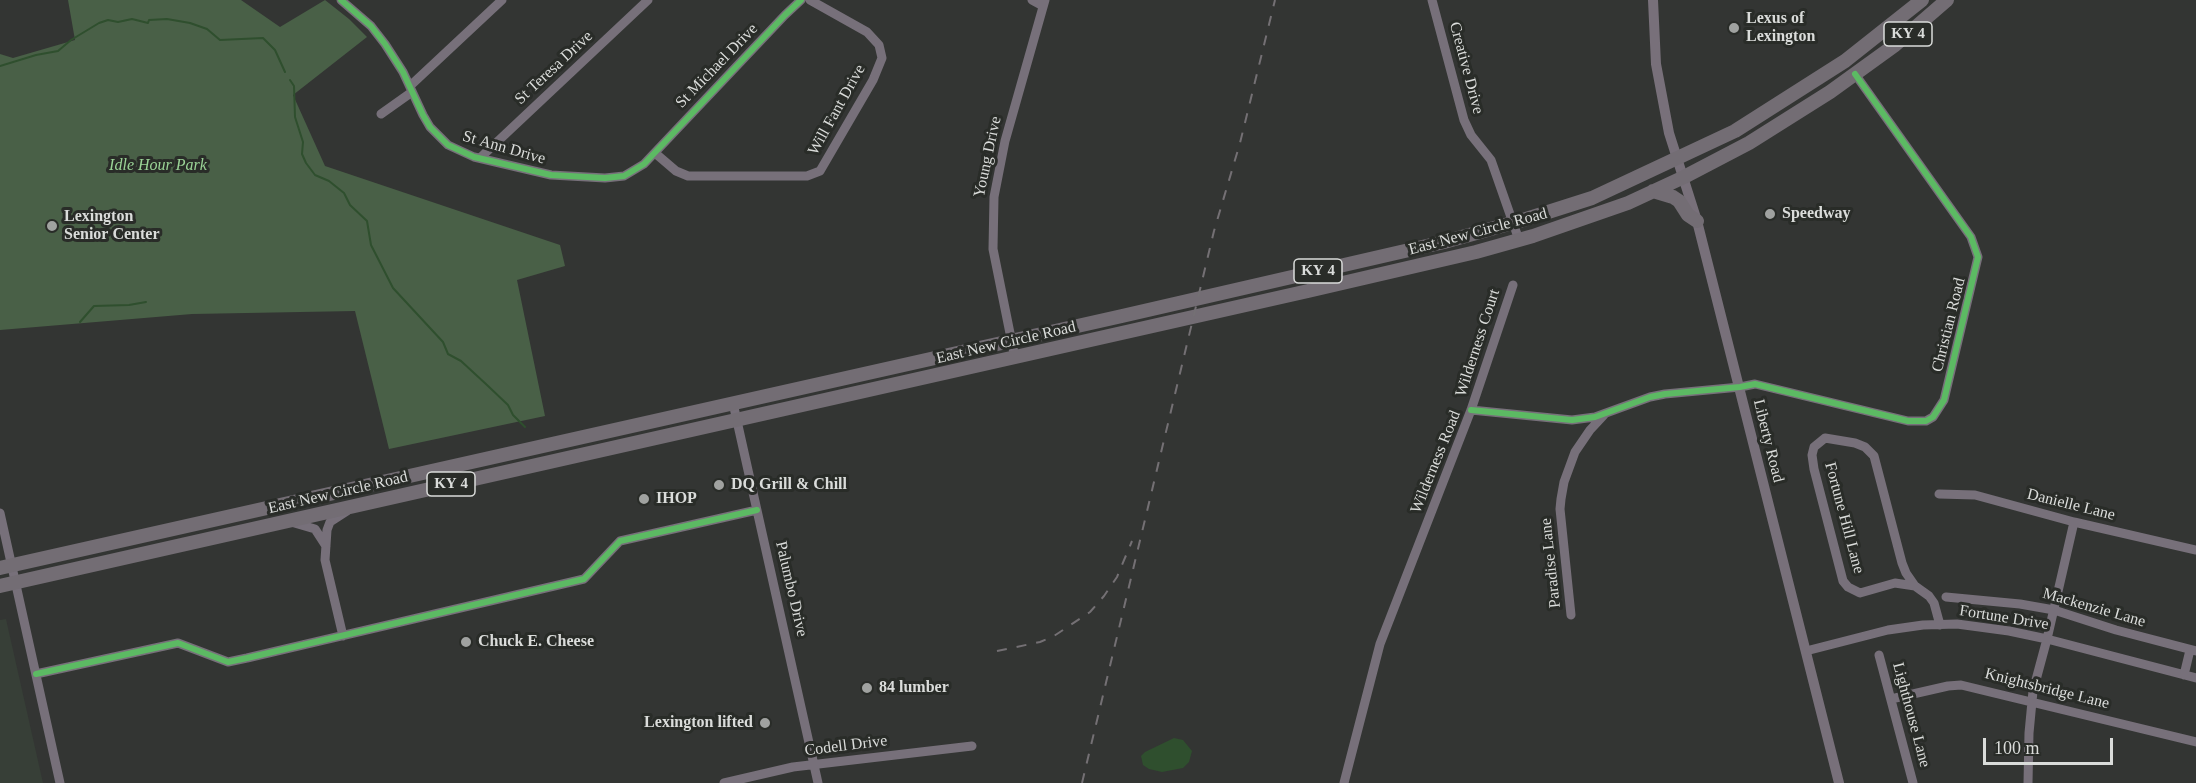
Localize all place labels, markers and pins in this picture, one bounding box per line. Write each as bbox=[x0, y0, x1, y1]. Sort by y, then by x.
place label: Lexus of Lexington bbox=[1746, 9, 1815, 47]
marker: Lexus of Lexington bbox=[1727, 21, 1741, 35]
place label: Speedway bbox=[1782, 204, 1850, 224]
place label: Lexington Senior Center bbox=[64, 207, 160, 245]
marker: Speedway bbox=[1763, 207, 1777, 221]
marker: Lexington Senior Center bbox=[45, 219, 59, 233]
place label: DQ Grill & Chill bbox=[731, 475, 847, 495]
marker: DQ Grill & Chill bbox=[712, 478, 726, 492]
place label: IHOP bbox=[656, 489, 697, 509]
marker: IHOP bbox=[637, 492, 651, 506]
place label: Chuck E. Cheese bbox=[478, 632, 594, 652]
marker: Chuck E. Cheese bbox=[459, 635, 473, 649]
place label: 84 lumber bbox=[879, 678, 949, 698]
marker: 84 lumber bbox=[860, 681, 874, 695]
place label: Lexington lifted bbox=[644, 713, 753, 733]
marker: Lexington lifted bbox=[758, 716, 772, 730]

